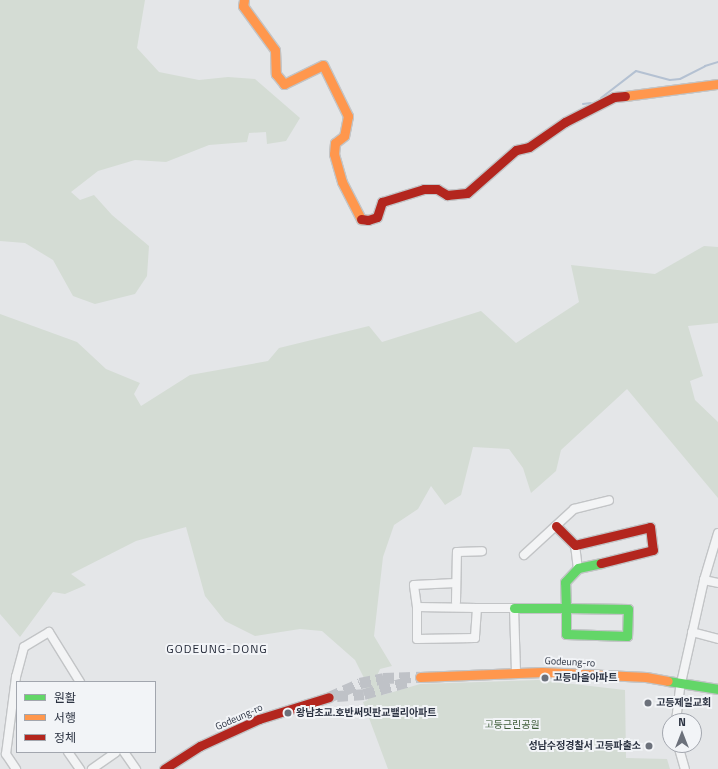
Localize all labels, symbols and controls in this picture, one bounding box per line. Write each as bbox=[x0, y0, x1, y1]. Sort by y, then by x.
district label: GODEUNG-DONG bbox=[166, 642, 268, 656]
street label: Godeung-ro bbox=[544, 655, 596, 669]
place label: 고등마을아파트 bbox=[553, 672, 617, 684]
marker: 고등마을아파트 bbox=[540, 673, 550, 683]
legend bbox=[16, 681, 156, 753]
text: 원활 bbox=[54, 688, 76, 707]
place label: 고등제일교회 bbox=[656, 697, 711, 709]
marker: 고등제일교회 bbox=[643, 698, 653, 708]
street label: Godeung-ro bbox=[213, 701, 265, 733]
place label: 왕남초교.호반써밋판교밸리아파트 bbox=[296, 707, 437, 719]
text: 서행 bbox=[54, 708, 76, 727]
marker: 왕남초교.호반써밋판교밸리아파트 bbox=[283, 708, 293, 718]
north arrow bbox=[662, 713, 702, 753]
text: N bbox=[678, 714, 686, 730]
park label: 고등근린공원 bbox=[484, 719, 540, 731]
text: 정체 bbox=[54, 728, 76, 747]
place label: 성남수정경찰서 고등파출소 bbox=[528, 740, 641, 752]
marker: 성남수정경찰서 고등파출소 bbox=[644, 741, 654, 751]

